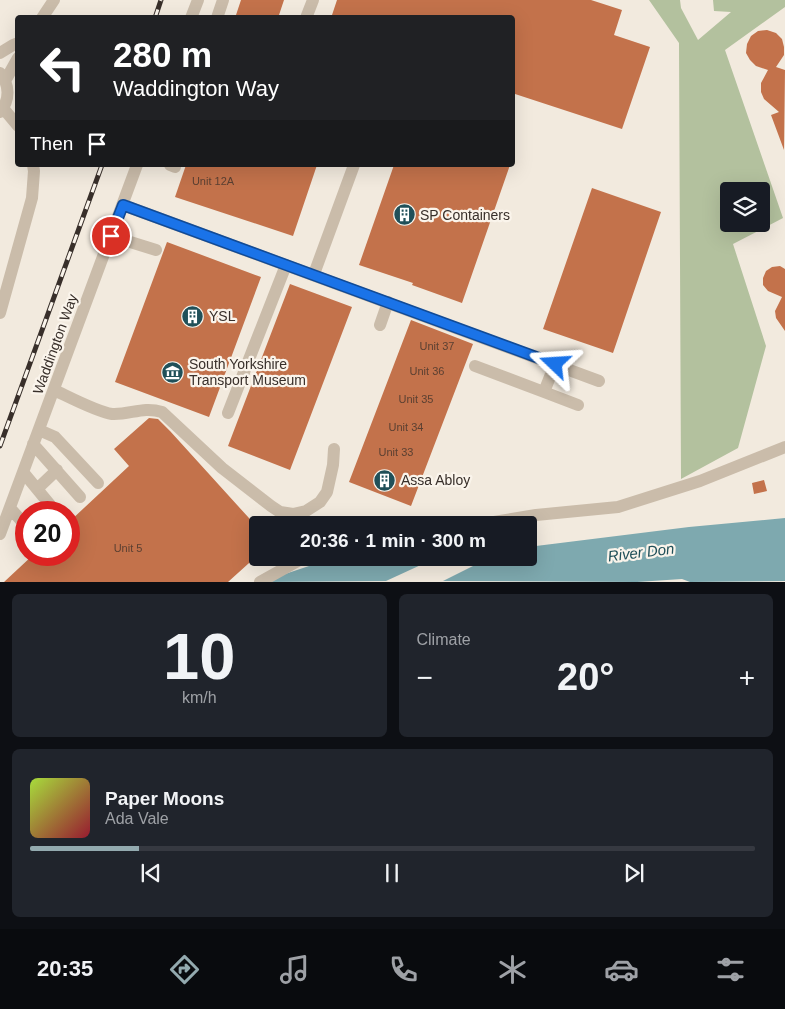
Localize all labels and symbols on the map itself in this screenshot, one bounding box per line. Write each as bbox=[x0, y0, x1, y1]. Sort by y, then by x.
house number: Unit 12A bbox=[192, 175, 235, 187]
building icon: SP Containers bbox=[392, 203, 416, 227]
place label: SP Containers bbox=[420, 207, 510, 223]
pin bbox=[90, 215, 132, 257]
street label: Waddington Way bbox=[29, 292, 81, 396]
building icon: YSL bbox=[181, 304, 205, 328]
place label: YSL bbox=[209, 308, 236, 324]
position arrow bbox=[528, 337, 580, 389]
house number: Unit 37 bbox=[420, 340, 454, 352]
place label: South Yorkshire Transport Museum bbox=[189, 356, 306, 388]
museum icon: South Yorkshire Transport Museum bbox=[161, 360, 185, 384]
house number: Unit 36 bbox=[410, 365, 444, 377]
house number: Unit 35 bbox=[399, 393, 433, 405]
house number: Unit 34 bbox=[389, 421, 423, 433]
house number: Unit 33 bbox=[379, 446, 413, 458]
building icon: Assa Abloy bbox=[373, 468, 397, 492]
place label: Assa Abloy bbox=[401, 472, 470, 488]
speed limit sign: 20 bbox=[15, 501, 80, 566]
water label: River Don bbox=[607, 539, 675, 565]
house number: Unit 5 bbox=[114, 542, 142, 554]

